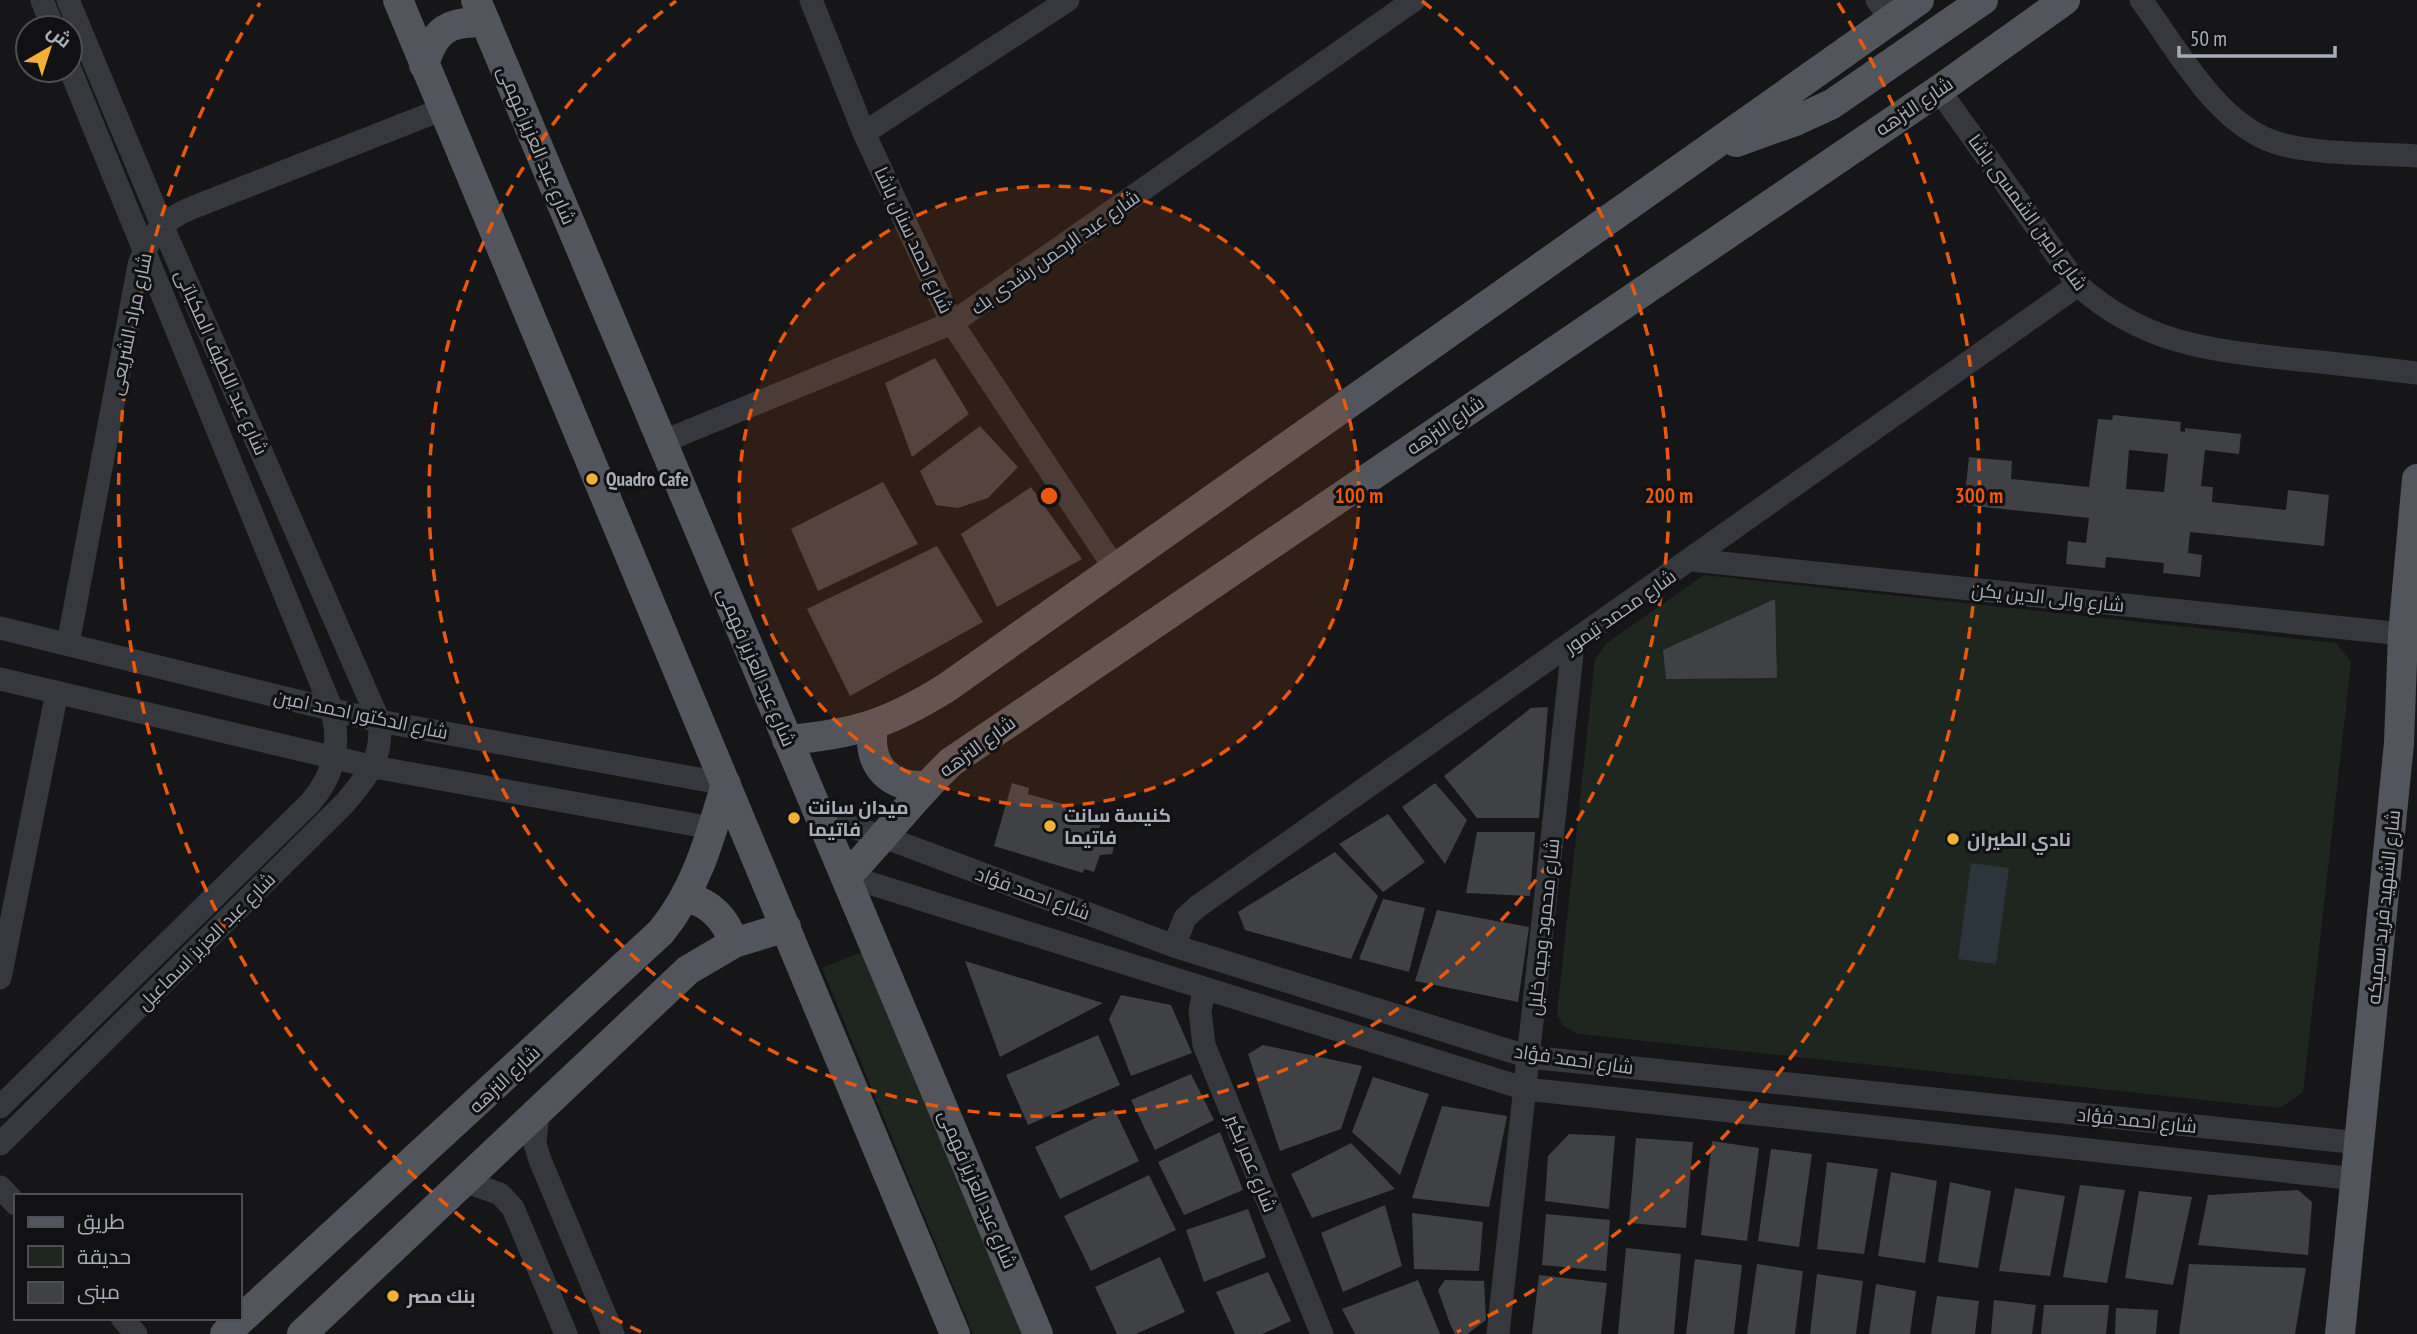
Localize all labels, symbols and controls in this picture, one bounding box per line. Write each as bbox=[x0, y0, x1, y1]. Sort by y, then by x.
north arrow bbox=[14, 14, 84, 84]
scale bar bbox=[2179, 14, 2335, 58]
text: ش bbox=[43, 19, 77, 53]
text: 50 m bbox=[2190, 25, 2227, 52]
street label: شارع عبد العزيز فهمى bbox=[491, 62, 581, 229]
street label: شارع النزهه bbox=[1871, 71, 1959, 142]
street label: شارع امين الشمسى باشا bbox=[1961, 129, 2093, 296]
street label: شارع احمد سنان باشا bbox=[868, 163, 958, 318]
street label: شارع عبد الرحمن رشدى بك bbox=[966, 184, 1145, 321]
street label: شارع مراد الشريعى bbox=[103, 251, 159, 398]
street label: شارع عبد اللطيف المكباتى bbox=[168, 265, 274, 459]
street label: شارع النزهه bbox=[1402, 390, 1490, 461]
place label: Quadro Cafe bbox=[606, 467, 689, 491]
marker: Quadro Cafe bbox=[584, 471, 600, 487]
text: 100 m bbox=[1335, 482, 1383, 509]
text: 200 m bbox=[1645, 482, 1693, 509]
text: 300 m bbox=[1955, 482, 2003, 509]
centre of rings bbox=[1037, 484, 1061, 508]
street label: شارع محمد تيمور bbox=[1559, 564, 1682, 661]
street label: شارع والى الدين يكن bbox=[1970, 577, 2126, 619]
street label: شارع عبد العزيز فهمى bbox=[711, 584, 801, 751]
street label: شارع الدكتور احمد امين bbox=[271, 684, 450, 746]
street label: شارع النزهه bbox=[934, 710, 1021, 783]
place label: ميدان سانت فاتيما bbox=[808, 795, 908, 841]
place label: كنيسة سانت فاتيما bbox=[1064, 803, 1171, 849]
street label: شارع الشهيد فريد سميكه bbox=[2361, 809, 2407, 1006]
marker: ميدان سانت فاتيما bbox=[786, 810, 802, 826]
marker: كنيسة سانت فاتيما bbox=[1042, 818, 1058, 834]
place label: نادي الطيران bbox=[1967, 827, 2071, 855]
marker: نادي الطيران bbox=[1945, 831, 1961, 847]
street label: شارع محمود وجيه خليل bbox=[1522, 837, 1566, 1017]
street label: شارع احمد فؤاد bbox=[972, 861, 1094, 927]
street label: شارع عبد العزيز اسماعيل bbox=[132, 867, 282, 1017]
street label: شارع احمد فؤاد bbox=[1512, 1039, 1635, 1081]
street label: شارع النزهه bbox=[463, 1040, 546, 1119]
street label: شارع احمد فؤاد bbox=[2076, 1102, 2198, 1140]
street label: شارع عبد العزيز فهمى bbox=[932, 1106, 1022, 1273]
street label: شارع عمر بكير bbox=[1219, 1110, 1283, 1216]
legend bbox=[14, 1194, 242, 1320]
text: طريق bbox=[77, 1208, 125, 1235]
text: حديقة bbox=[77, 1243, 131, 1270]
text: مبنى bbox=[77, 1278, 120, 1305]
place label: بنك مصر bbox=[406, 1284, 475, 1308]
marker: بنك مصر bbox=[385, 1288, 401, 1304]

